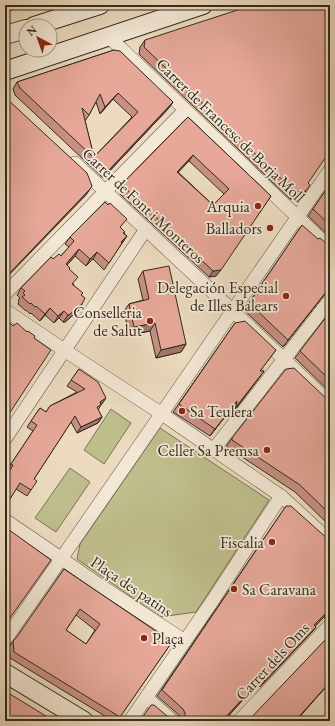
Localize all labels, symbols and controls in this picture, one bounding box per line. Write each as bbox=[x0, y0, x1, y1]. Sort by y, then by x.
north arrow bbox=[18, 18, 58, 58]
text: N bbox=[23, 22, 39, 39]
street label: Carrer de Francesc de Borja Moll bbox=[152, 54, 310, 207]
street label: Carrer de Font i Monteros bbox=[78, 143, 209, 268]
place label: Arquia bbox=[205, 196, 251, 217]
marker: Arquia bbox=[253, 201, 263, 211]
place label: Balladors bbox=[206, 218, 262, 239]
marker: Balladors bbox=[265, 223, 275, 233]
place label: Delegación Especial de Illes Balears bbox=[157, 277, 278, 316]
marker: Delegación Especial de Illes Balears bbox=[281, 291, 291, 301]
place label: Conselleria de Salut bbox=[73, 302, 143, 341]
marker: Conselleria de Salut bbox=[145, 316, 155, 326]
place label: Sa Teulera bbox=[190, 401, 253, 422]
marker: Sa Teulera bbox=[177, 406, 187, 416]
place label: Celler Sa Premsa bbox=[157, 440, 260, 461]
marker: Celler Sa Premsa bbox=[262, 445, 272, 455]
place label: Fiscalia bbox=[220, 532, 265, 553]
marker: Fiscalia bbox=[267, 537, 277, 547]
street label: Plaça des patins bbox=[87, 551, 177, 622]
place label: Sa Caravana bbox=[242, 579, 317, 600]
marker: Sa Caravana bbox=[229, 584, 239, 594]
street label: Carrer dels Oms bbox=[231, 618, 314, 705]
place label: Plaça bbox=[152, 628, 184, 649]
marker: Plaça bbox=[139, 633, 149, 643]

